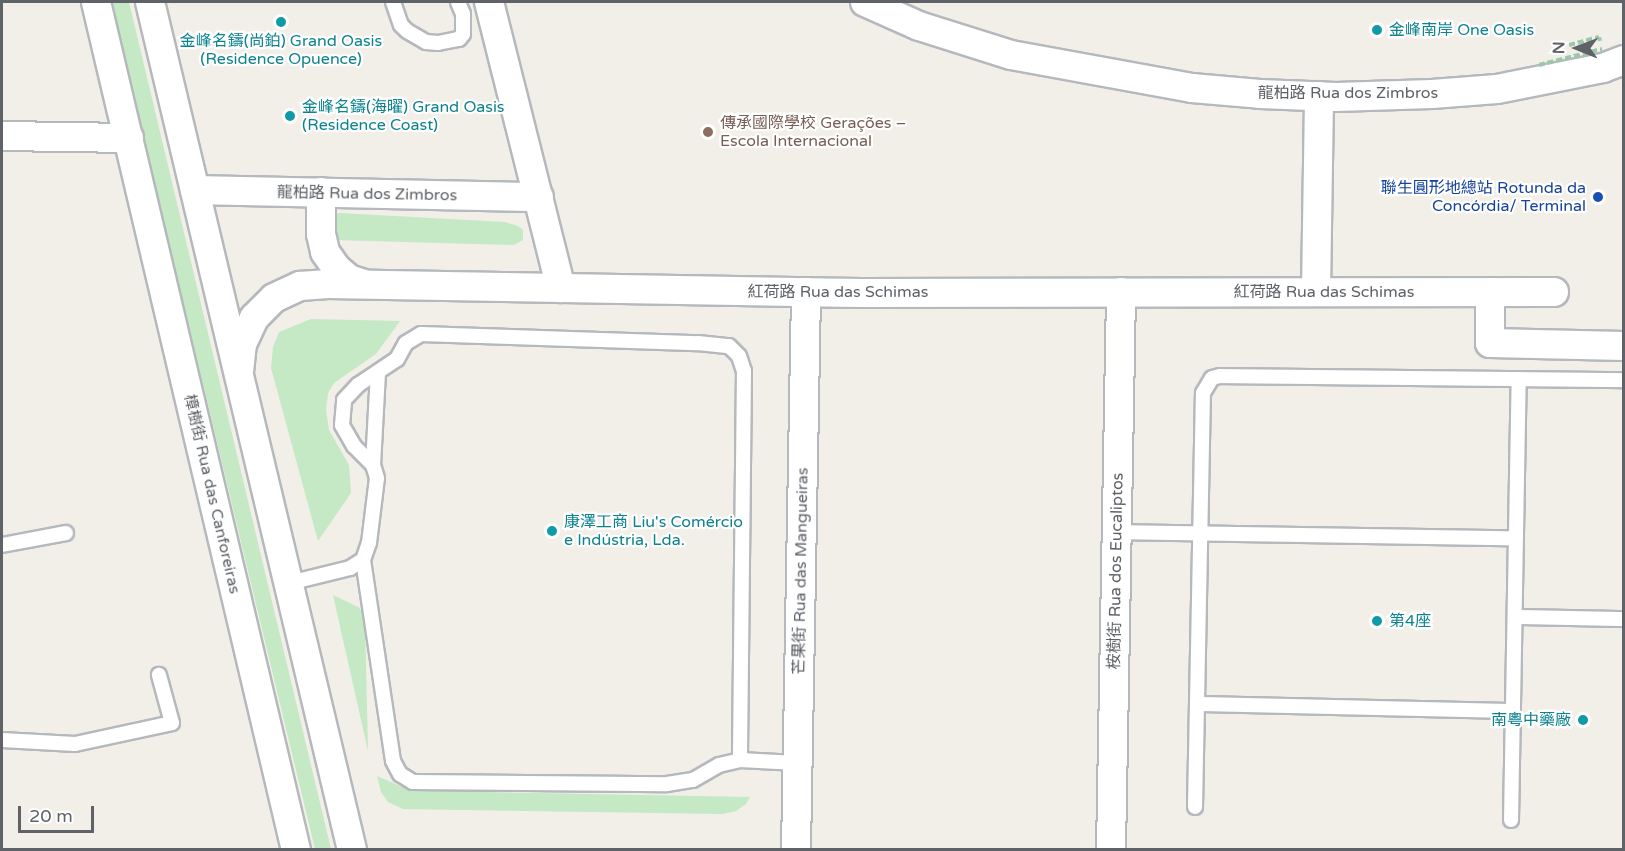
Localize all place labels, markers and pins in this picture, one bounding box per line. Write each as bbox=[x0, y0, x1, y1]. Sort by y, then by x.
marker: 金峰名鑄(尚鉑) Grand Oasis (Residence Opuence) bbox=[274, 15, 288, 29]
place label: 金峰南岸 One Oasis bbox=[1389, 20, 1534, 40]
marker: 金峰南岸 One Oasis bbox=[1370, 23, 1384, 37]
place label: 金峰名鑄(尚鉑) Grand Oasis (Residence Opuence) bbox=[180, 31, 382, 69]
place label: 金峰名鑄(海曜) Grand Oasis (Residence Coast) bbox=[302, 97, 505, 135]
marker: 金峰名鑄(海曜) Grand Oasis (Residence Coast) bbox=[283, 109, 297, 123]
place label: 傳承國際學校 Gerações – Escola Internacional bbox=[720, 113, 906, 151]
marker: 傳承國際學校 Gerações – Escola Internacional bbox=[701, 125, 715, 139]
place label: 聯生圓形地總站 Rotunda da Concórdia/ Terminal bbox=[1381, 178, 1586, 216]
marker: 聯生圓形地總站 Rotunda da Concórdia/ Terminal bbox=[1591, 190, 1605, 204]
place label: 康澤工商 Liu's Comércio e Indústria, Lda. bbox=[564, 512, 743, 550]
marker: 康澤工商 Liu's Comércio e Indústria, Lda. bbox=[545, 524, 559, 538]
place label: 第4座 bbox=[1389, 611, 1431, 631]
marker: 第4座 bbox=[1370, 614, 1384, 628]
place label: 南粵中藥廠 bbox=[1491, 710, 1571, 730]
marker: 南粵中藥廠 bbox=[1576, 713, 1590, 727]

